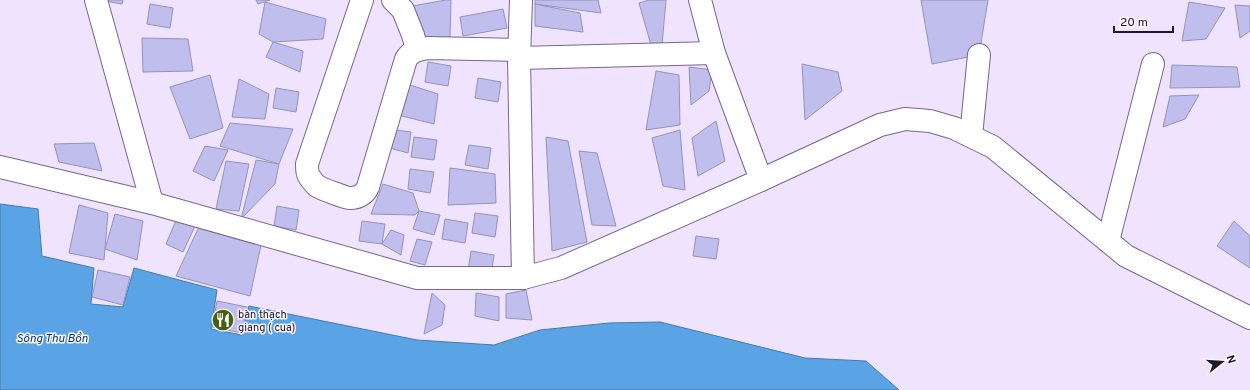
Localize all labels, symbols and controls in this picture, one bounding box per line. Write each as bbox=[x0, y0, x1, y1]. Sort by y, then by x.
scale bar bbox=[1114, 8, 1173, 34]
text: 20 m bbox=[1120, 15, 1148, 31]
restaurant icon: bàn thạch giang ( cua) bbox=[210, 307, 236, 333]
place label: bàn thạch giang ( cua) bbox=[238, 308, 295, 335]
water label: Sông Thu Bồn bbox=[16, 331, 88, 347]
north arrow bbox=[1202, 342, 1242, 382]
text: N bbox=[1223, 354, 1238, 365]

